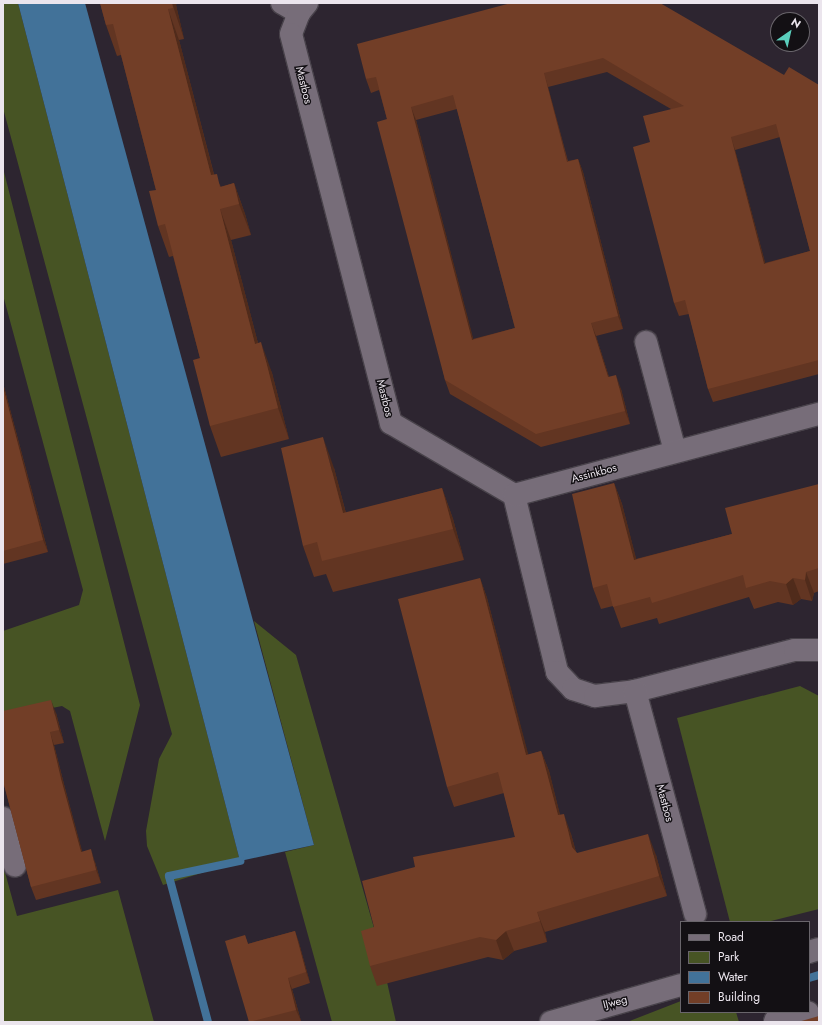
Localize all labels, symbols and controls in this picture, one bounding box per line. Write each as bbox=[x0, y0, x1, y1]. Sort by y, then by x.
north arrow bbox=[770, 12, 810, 52]
text: N bbox=[788, 14, 804, 32]
street label: Mastbos bbox=[293, 65, 315, 105]
street label: Mastbos bbox=[374, 378, 396, 418]
street label: Assinkbos bbox=[570, 461, 618, 485]
street label: Mastbos bbox=[654, 783, 676, 823]
legend bbox=[680, 921, 810, 1013]
text: Road bbox=[718, 928, 744, 946]
text: Park bbox=[718, 948, 739, 966]
text: Water bbox=[718, 968, 748, 986]
text: Building bbox=[718, 988, 760, 1006]
street label: IJweg bbox=[601, 993, 629, 1011]

